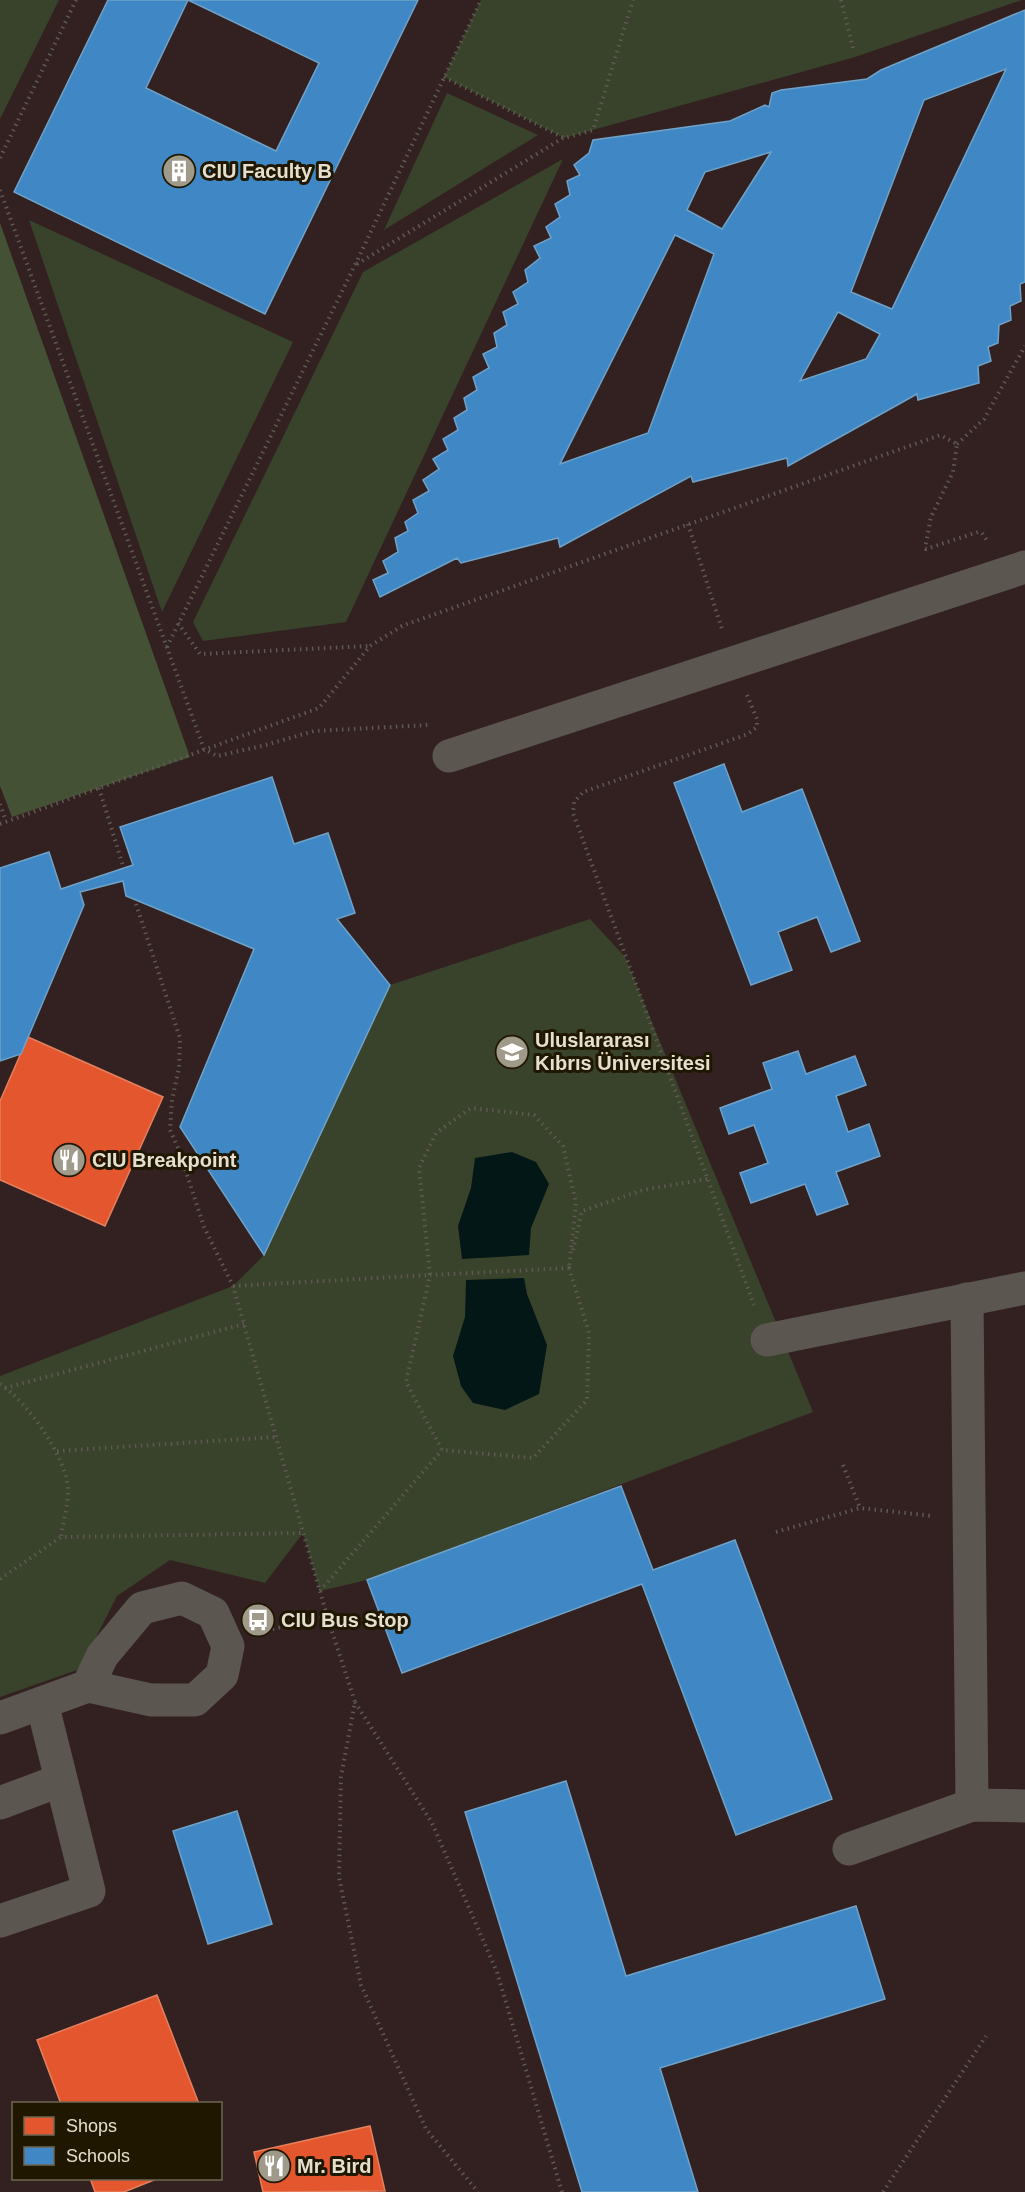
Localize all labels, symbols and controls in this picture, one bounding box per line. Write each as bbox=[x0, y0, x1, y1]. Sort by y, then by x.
building icon: CIU Faculty B bbox=[161, 153, 197, 189]
place label: CIU Faculty B bbox=[202, 160, 332, 182]
place label: Uluslararası Kıbrıs Üniversitesi bbox=[535, 1029, 711, 1074]
school or university icon: Uluslararası Kıbrıs Üniversitesi bbox=[494, 1034, 530, 1070]
restaurant icon: CIU Breakpoint bbox=[51, 1142, 87, 1178]
place label: CIU Breakpoint bbox=[92, 1149, 237, 1171]
bus stop icon: CIU Bus Stop bbox=[240, 1602, 276, 1638]
place label: CIU Bus Stop bbox=[281, 1609, 409, 1631]
legend bbox=[12, 2102, 222, 2180]
text: Shops bbox=[66, 2116, 117, 2136]
text: Schools bbox=[66, 2146, 130, 2166]
restaurant icon: Mr. Bird bbox=[256, 2148, 292, 2184]
place label: Mr. Bird bbox=[297, 2155, 371, 2177]

